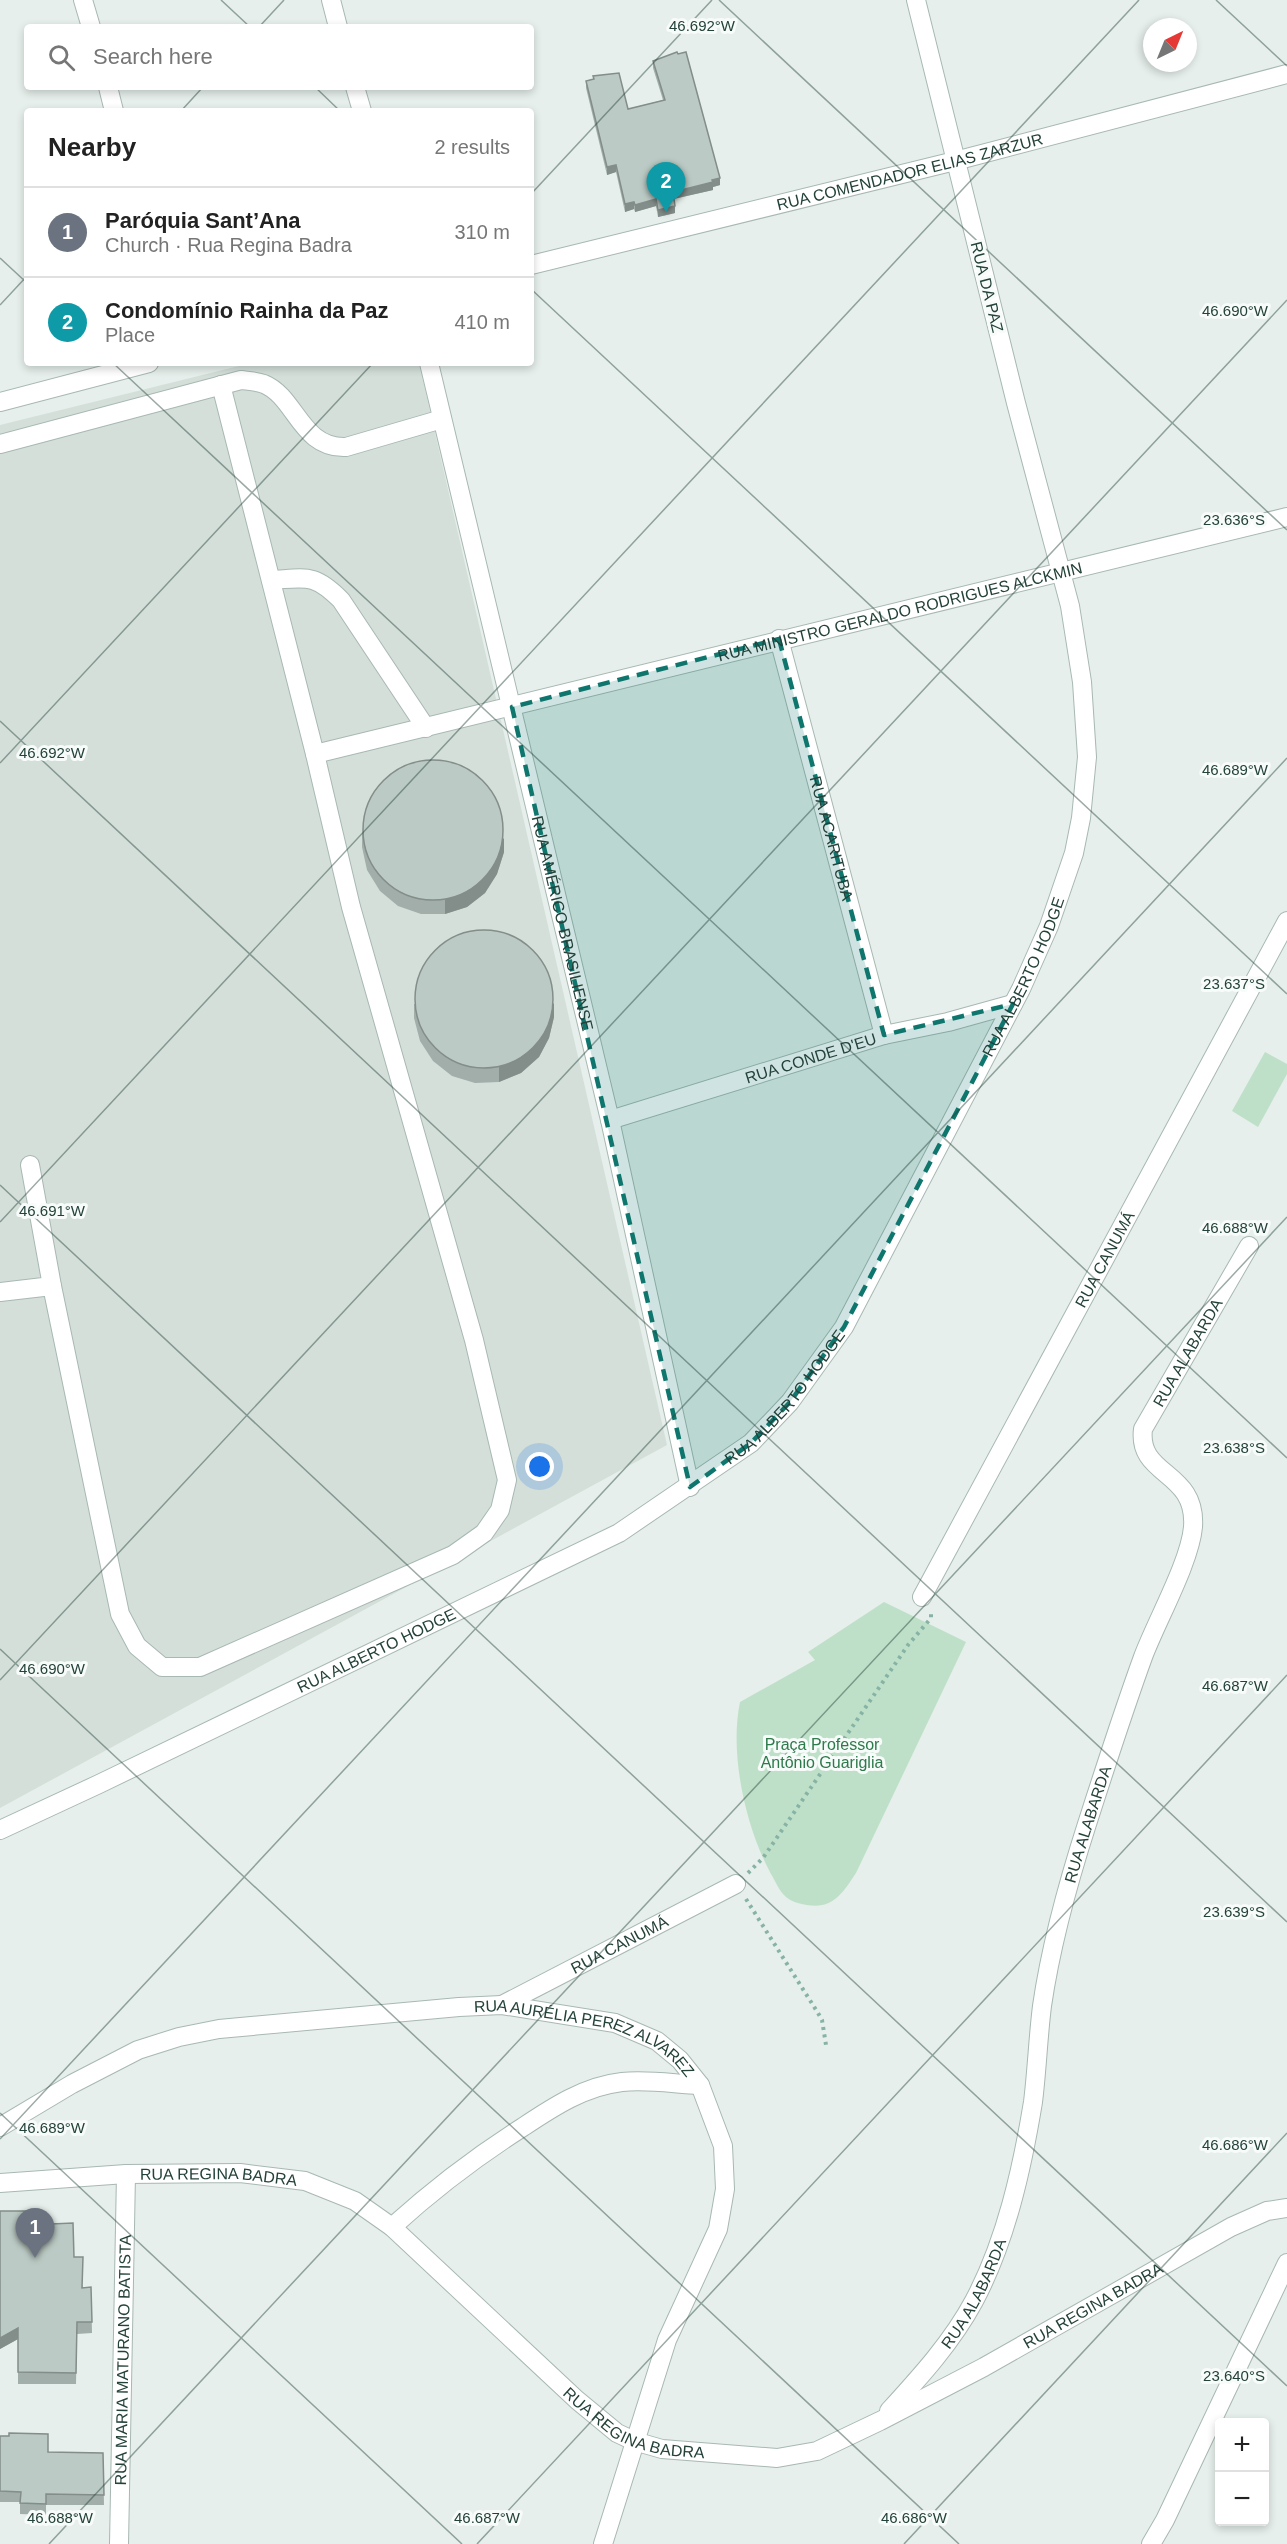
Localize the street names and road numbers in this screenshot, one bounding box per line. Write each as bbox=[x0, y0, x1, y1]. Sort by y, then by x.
street label: RUA COMENDADOR ELIAS ZARZUR bbox=[775, 130, 1045, 213]
street label: RUA DA PAZ bbox=[967, 240, 1007, 334]
street label: RUA MINISTRO GERALDO RODRIGUES ALCKMIN bbox=[716, 559, 1084, 664]
street label: RUA ACARITUBA bbox=[807, 774, 857, 903]
street label: RUA AMÉRICO BRASILIENSE bbox=[529, 814, 597, 1032]
street label: RUA ALBERTO HODGE bbox=[979, 895, 1067, 1059]
street label: RUA CONDE D'EU bbox=[743, 1029, 878, 1086]
street label: RUA CANUMÁ bbox=[1072, 1207, 1137, 1310]
street label: RUA ALABARDA bbox=[1149, 1295, 1225, 1410]
street label: RUA ALBERTO HODGE bbox=[721, 1326, 848, 1467]
street label: RUA ALBERTO HODGE bbox=[294, 1605, 458, 1696]
street label: RUA ALABARDA bbox=[1061, 1763, 1114, 1885]
street label: RUA CANUMÁ bbox=[568, 1911, 671, 1976]
street label: RUA AURÉLIA PEREZ ALVAREZ bbox=[474, 1996, 698, 2080]
street label: RUA REGINA BADRA bbox=[140, 2164, 298, 2188]
street label: RUA MARIA MATURANO BATISTA bbox=[112, 2234, 133, 2486]
street label: RUA ALABARDA bbox=[938, 2236, 1009, 2352]
street label: RUA REGINA BADRA bbox=[1020, 2259, 1166, 2352]
street label: RUA REGINA BADRA bbox=[560, 2384, 706, 2461]

